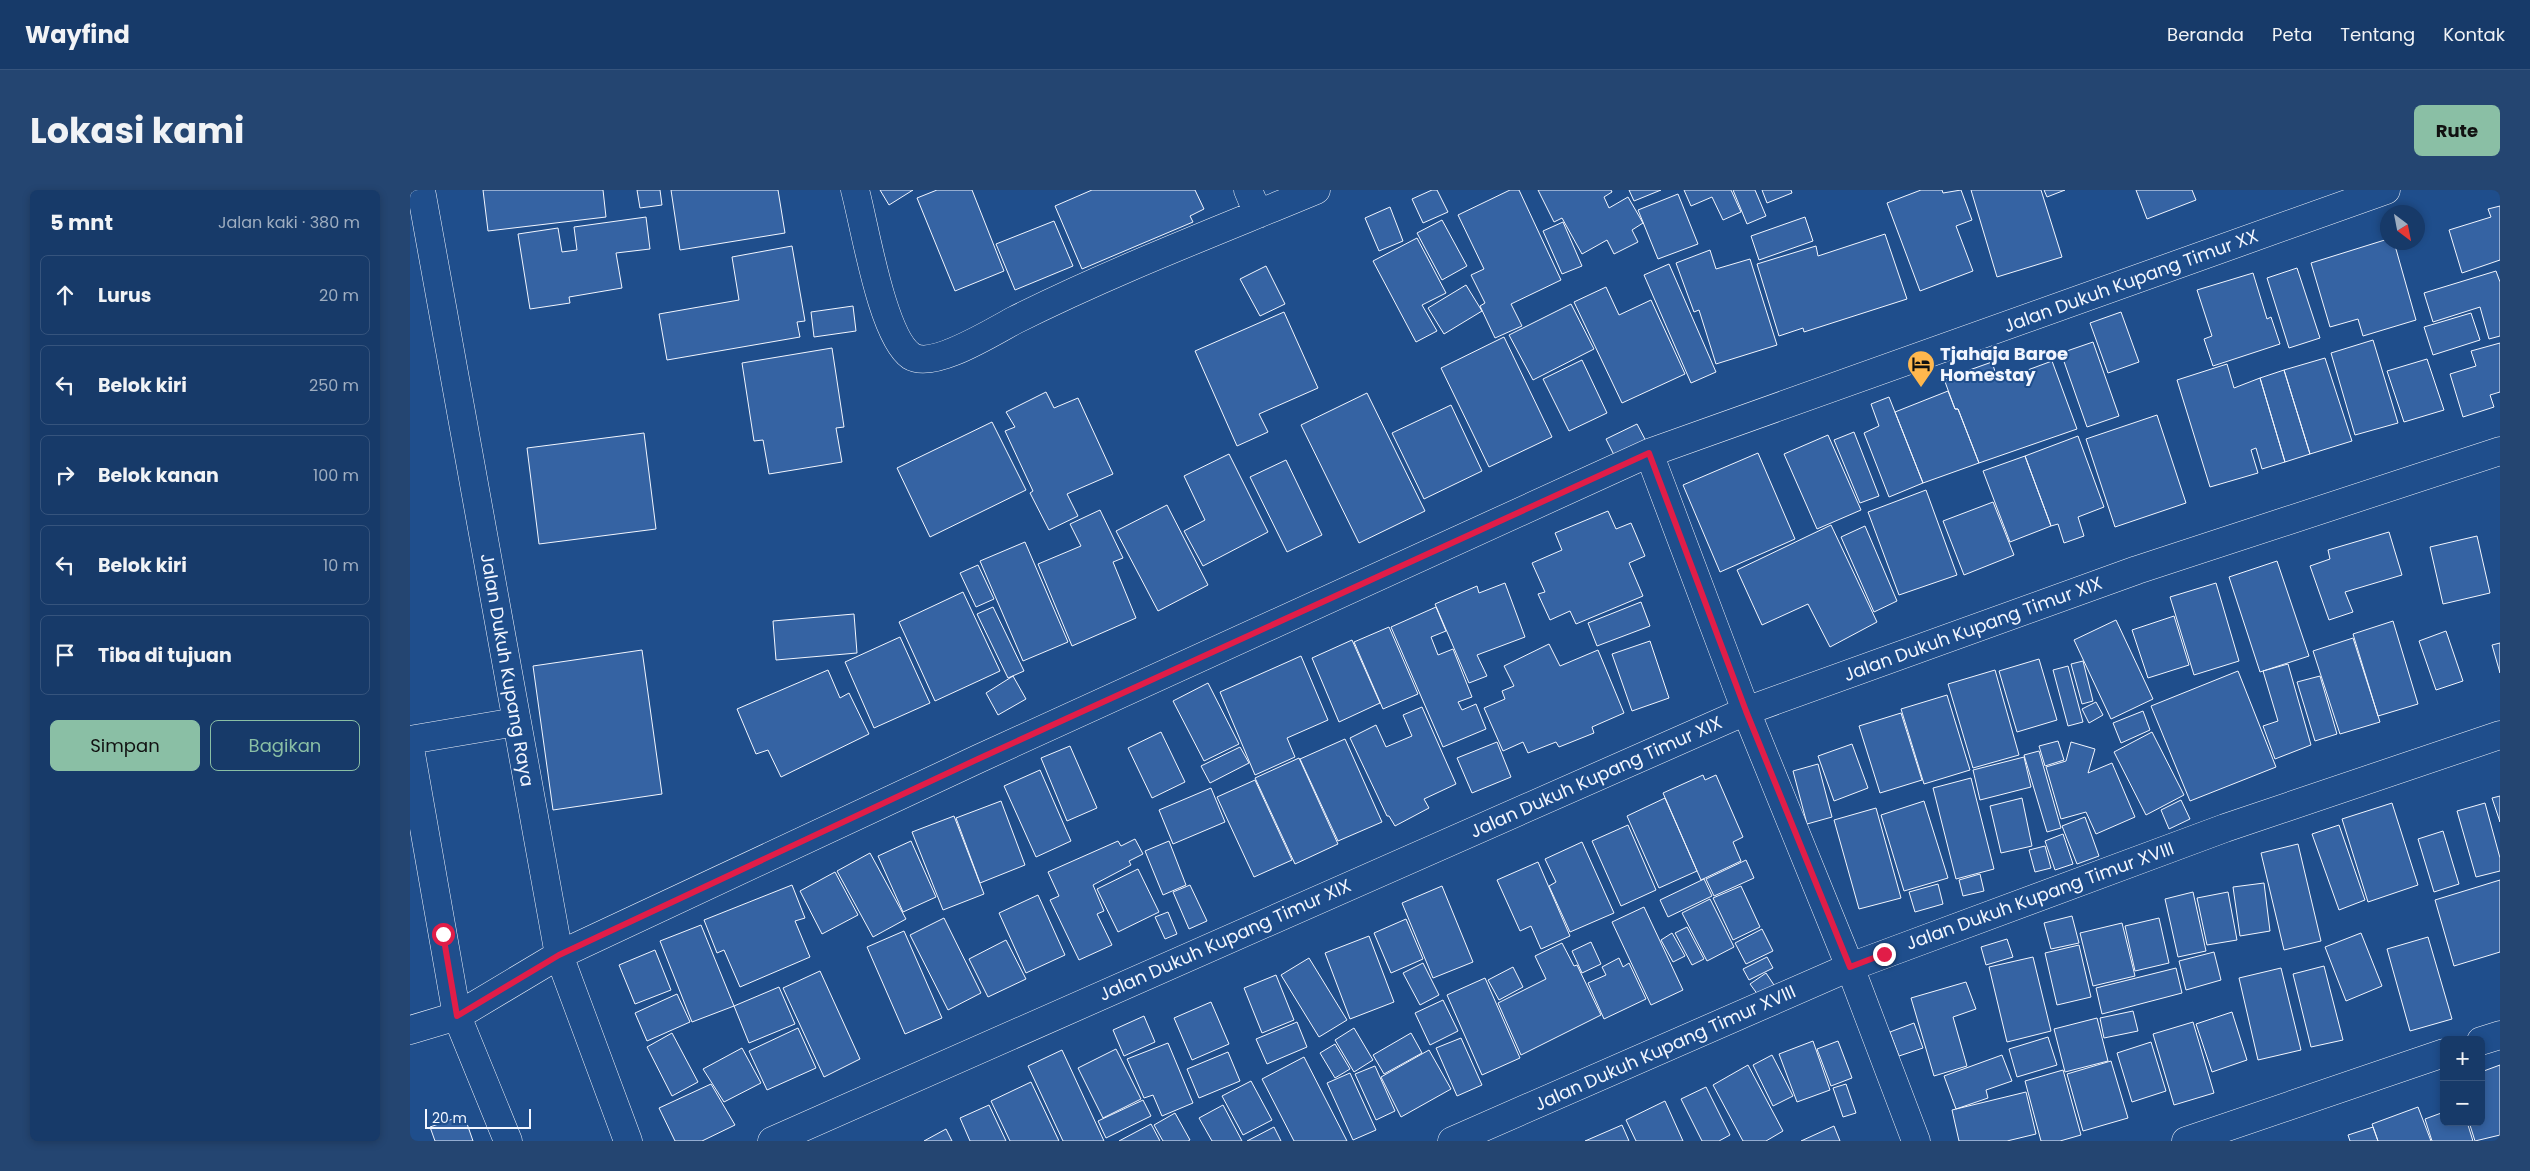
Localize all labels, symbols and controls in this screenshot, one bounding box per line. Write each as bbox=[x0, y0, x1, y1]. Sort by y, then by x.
text: Wayfind bbox=[25, 18, 130, 51]
text: Beranda bbox=[2167, 22, 2244, 47]
text: Peta bbox=[2272, 22, 2312, 47]
text: Tentang bbox=[2340, 22, 2415, 47]
text: Kontak bbox=[2443, 22, 2505, 47]
button: Rute bbox=[2414, 105, 2500, 156]
text: Lokasi kami bbox=[30, 106, 244, 155]
north arrow bbox=[2380, 205, 2425, 250]
text: 5 mnt bbox=[50, 208, 113, 237]
text: Jalan kaki · 380 m bbox=[218, 211, 360, 234]
street label: Jalan Dukuh Kupang Timur XX bbox=[2000, 223, 2262, 338]
icon: ahead bbox=[51, 281, 79, 309]
text: Lurus bbox=[98, 282, 151, 309]
text: 20 m bbox=[319, 284, 359, 307]
place label: Tjahaja Baroe Homestay bbox=[1940, 341, 2068, 387]
hotel icon: Tjahaja Baroe Homestay bbox=[1906, 349, 1936, 388]
icon: left bbox=[51, 371, 79, 399]
text: Belok kiri bbox=[98, 372, 187, 399]
text: 250 m bbox=[309, 374, 359, 397]
icon: right bbox=[51, 461, 79, 489]
text: Belok kanan bbox=[98, 462, 219, 489]
text: 100 m bbox=[313, 464, 359, 487]
icon: left bbox=[51, 551, 79, 579]
street label: Jalan Dukuh Kupang Raya bbox=[475, 551, 540, 789]
text: Belok kiri bbox=[98, 552, 187, 579]
text: 10 m bbox=[323, 554, 359, 577]
street label: Jalan Dukuh Kupang Timur XIX bbox=[1840, 570, 2106, 687]
icon: arrive bbox=[51, 641, 79, 669]
text: Tiba di tujuan bbox=[98, 642, 232, 669]
street label: Jalan Dukuh Kupang Timur XIX bbox=[1466, 709, 1726, 844]
button: Simpan bbox=[50, 720, 200, 771]
button: Bagikan bbox=[210, 720, 360, 771]
street label: Jalan Dukuh Kupang Timur XVIII bbox=[1902, 835, 2177, 956]
street label: Jalan Dukuh Kupang Timur XIX bbox=[1095, 872, 1355, 1007]
route start bbox=[432, 923, 455, 946]
route end bbox=[1873, 943, 1896, 966]
street label: Jalan Dukuh Kupang Timur XVIII bbox=[1530, 978, 1799, 1117]
map controls bbox=[2440, 1036, 2485, 1126]
button: + bbox=[2440, 1036, 2485, 1081]
button: − bbox=[2440, 1081, 2485, 1126]
scale bar bbox=[425, 1106, 531, 1129]
text: 20 m bbox=[432, 1108, 467, 1128]

